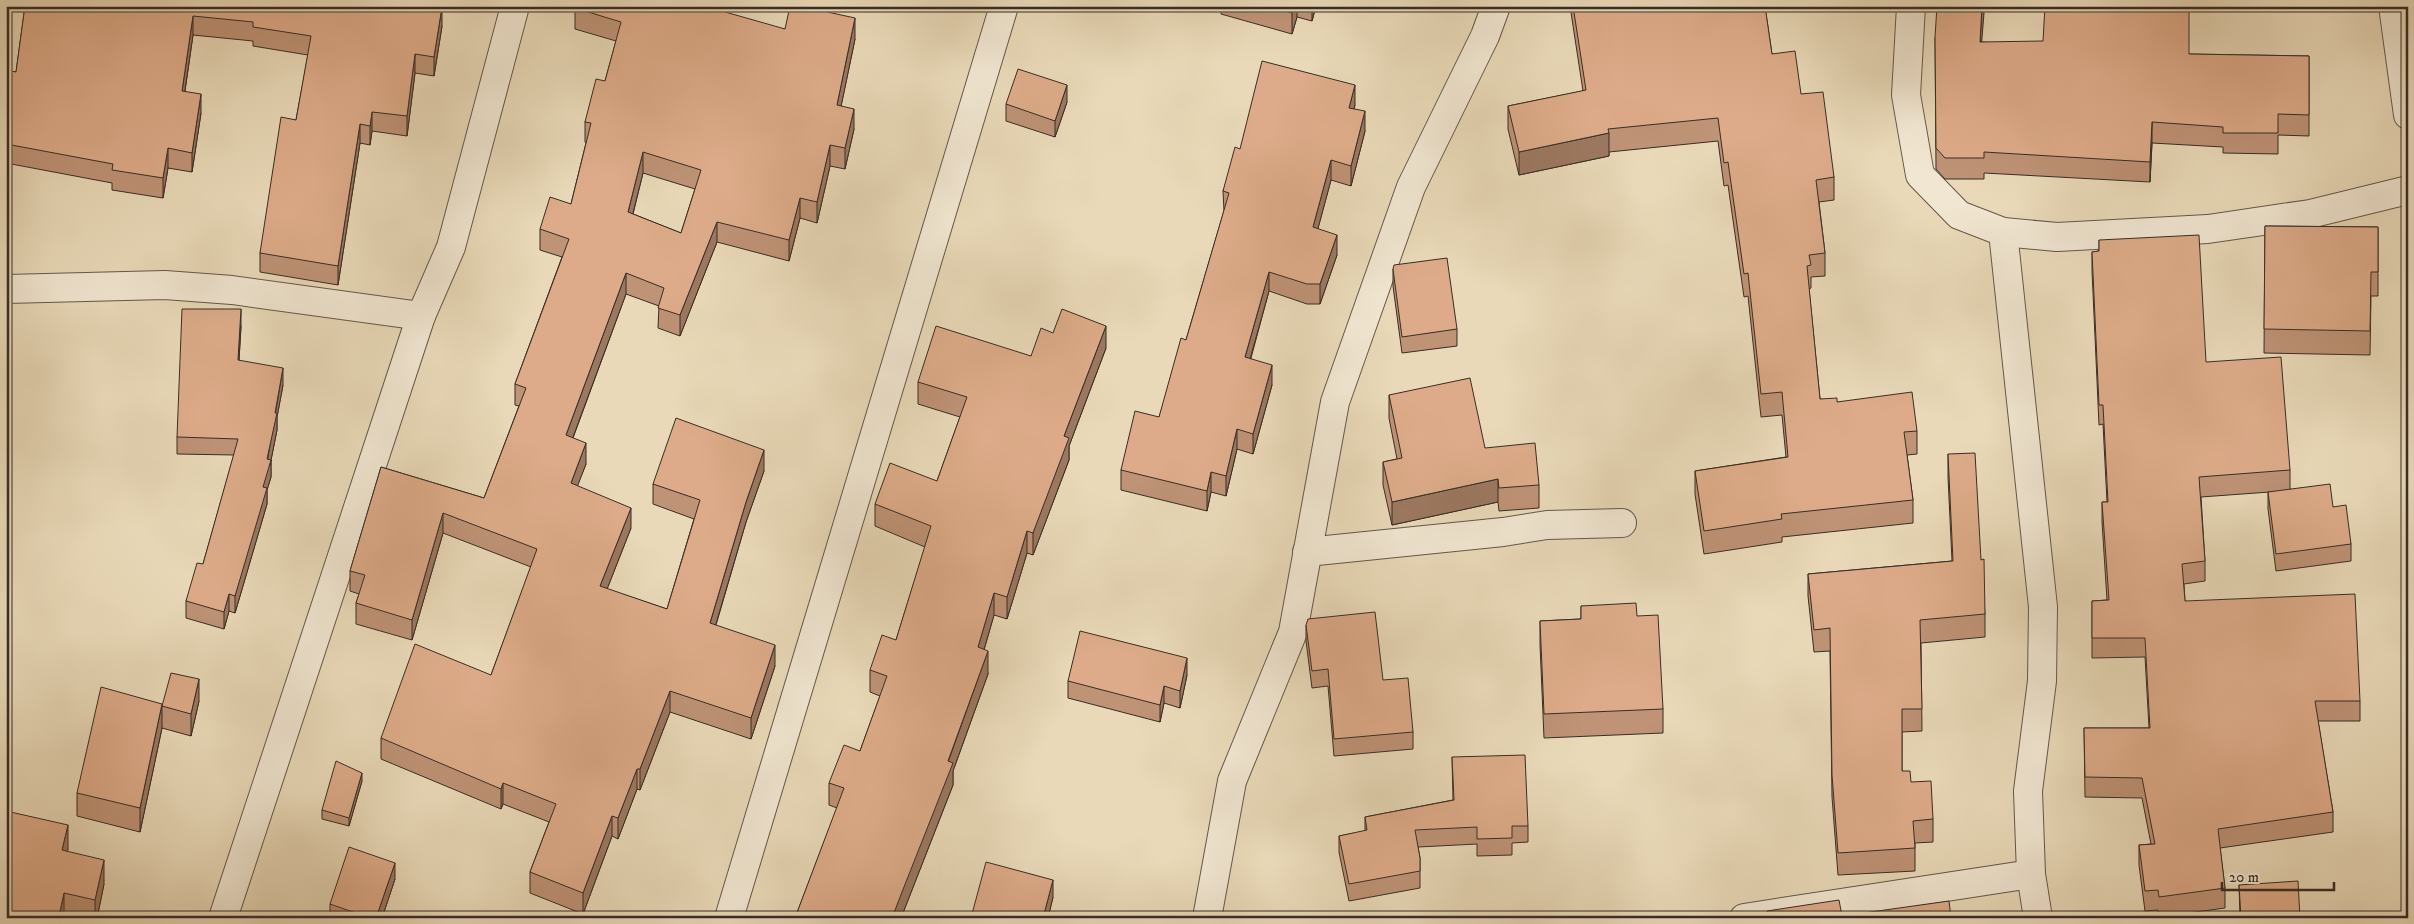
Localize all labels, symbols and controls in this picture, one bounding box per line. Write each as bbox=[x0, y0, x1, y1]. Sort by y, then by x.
scale bar bbox=[2222, 859, 2334, 891]
text: 20 m bbox=[2229, 868, 2259, 887]

